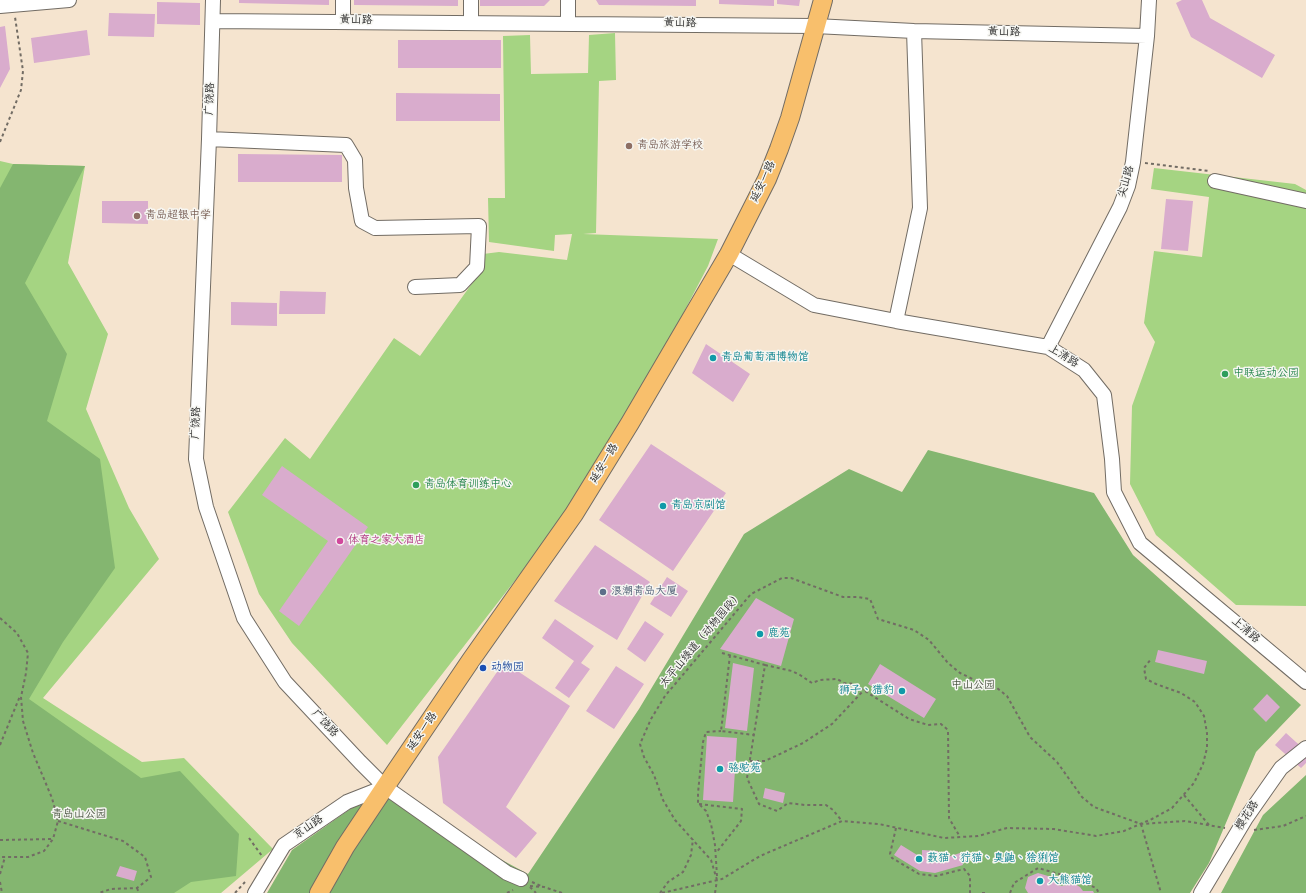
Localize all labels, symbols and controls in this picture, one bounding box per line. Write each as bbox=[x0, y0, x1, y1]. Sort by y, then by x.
street label: 黄山路 bbox=[339, 14, 373, 28]
street label: 黄山路 bbox=[663, 17, 697, 31]
street label: 黄山路 bbox=[987, 26, 1021, 40]
street label: 广饶路 bbox=[204, 82, 218, 116]
place label: 青岛旅游学校 bbox=[637, 139, 703, 153]
marker: 青岛旅游学校 bbox=[624, 141, 634, 151]
street label: 延安一路 bbox=[749, 159, 779, 205]
street label: 尖山路 bbox=[1116, 164, 1138, 200]
place label: 青岛超银中学 bbox=[145, 209, 211, 223]
marker: 青岛超银中学 bbox=[132, 211, 142, 221]
street label: 上清路 bbox=[1045, 343, 1081, 371]
place label: 青岛葡萄酒博物馆 bbox=[721, 351, 809, 365]
marker: 青岛葡萄酒博物馆 bbox=[708, 353, 718, 363]
place label: 中联运动公园 bbox=[1233, 367, 1299, 381]
marker: 中联运动公园 bbox=[1220, 369, 1230, 379]
street label: 广饶路 bbox=[190, 406, 204, 440]
street label: 延安一路 bbox=[588, 442, 622, 486]
place label: 青岛体育训练中心 bbox=[424, 478, 512, 492]
marker: 青岛体育训练中心 bbox=[411, 480, 421, 490]
place label: 青岛京剧馆 bbox=[671, 499, 726, 513]
marker: 青岛京剧馆 bbox=[658, 501, 668, 511]
place label: 体育之家大酒店 bbox=[348, 534, 425, 548]
marker: 体育之家大酒店 bbox=[335, 536, 345, 546]
place label: 浪潮青岛大厦 bbox=[611, 585, 677, 599]
marker: 浪潮青岛大厦 bbox=[598, 587, 608, 597]
street label: 太平山绿道（动物园段） bbox=[658, 589, 746, 691]
street label: 上清路 bbox=[1228, 615, 1262, 647]
place label: 鹿苑 bbox=[768, 627, 790, 641]
marker: 鹿苑 bbox=[755, 629, 765, 639]
place label: 动物园 bbox=[491, 661, 524, 675]
marker: 动物园 bbox=[478, 663, 488, 673]
park label: 中山公园 bbox=[951, 679, 995, 693]
place label: 狮子、猎豹 bbox=[839, 684, 894, 698]
marker: 狮子、猎豹 bbox=[897, 686, 907, 696]
street label: 广饶路 bbox=[308, 707, 340, 741]
street label: 延安一路 bbox=[405, 710, 441, 754]
place label: 骆驼苑 bbox=[728, 762, 761, 776]
marker: 骆驼苑 bbox=[715, 764, 725, 774]
street label: 樱花路 bbox=[1233, 799, 1263, 833]
park label: 青岛山公园 bbox=[52, 808, 106, 822]
street label: 京山路 bbox=[292, 813, 326, 843]
place label: 薮猫、狞猫、臭鼬、猞猁馆 bbox=[927, 852, 1059, 866]
marker: 薮猫、狞猫、臭鼬、猞猁馆 bbox=[914, 854, 924, 864]
place label: 大熊猫馆 bbox=[1048, 874, 1092, 888]
marker: 大熊猫馆 bbox=[1035, 876, 1045, 886]

